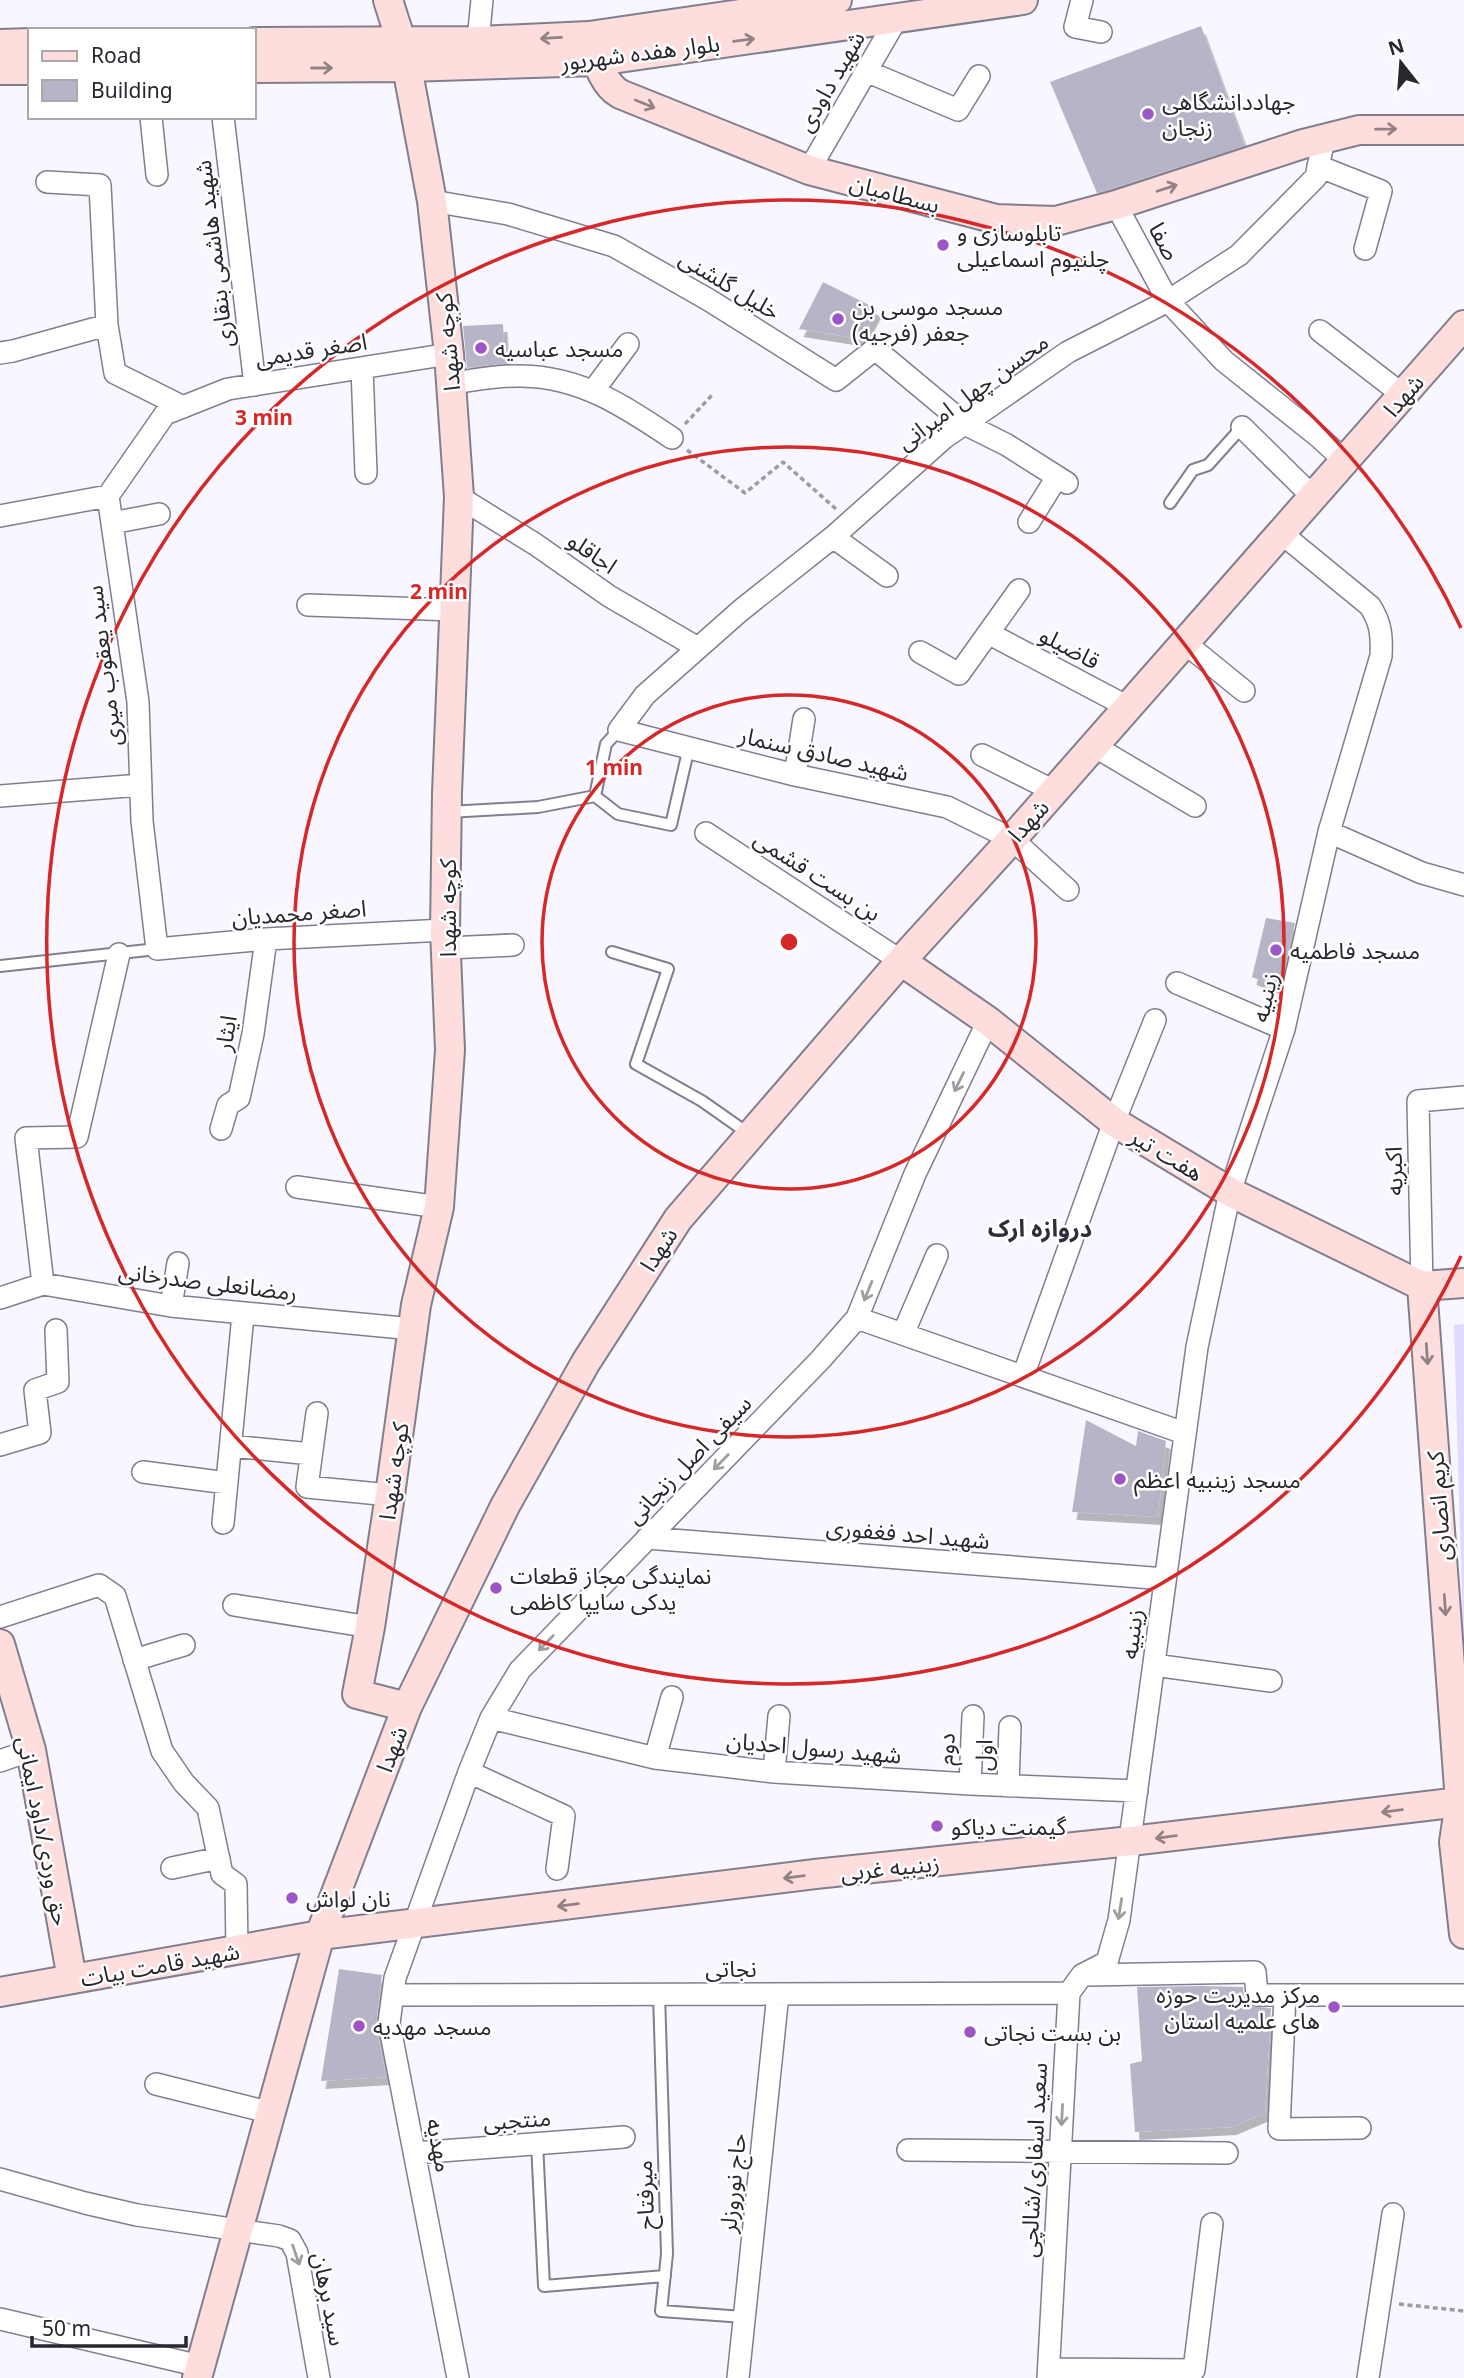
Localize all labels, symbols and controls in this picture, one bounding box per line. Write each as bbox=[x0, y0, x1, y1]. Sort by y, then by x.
street label: شهید داودی bbox=[788, 25, 872, 137]
street label: بلوار هفده شهریور bbox=[558, 26, 721, 78]
legend bbox=[28, 28, 256, 119]
north arrow bbox=[1366, 28, 1436, 98]
one-way arrow bbox=[539, 31, 562, 44]
text: N bbox=[1385, 32, 1407, 61]
one-way arrow bbox=[732, 33, 755, 46]
text: Road bbox=[91, 41, 141, 69]
one-way arrow bbox=[310, 61, 333, 75]
text: Building bbox=[91, 76, 173, 104]
place label: جهاددانشگاهی زنجان bbox=[1162, 85, 1296, 143]
one-way arrow bbox=[634, 98, 656, 111]
marker: جهاددانشگاهی زنجان bbox=[1140, 106, 1156, 122]
one-way arrow bbox=[1374, 123, 1397, 136]
street label: شهید هاشمی بنقاری bbox=[186, 158, 240, 350]
street label: بسطامیان bbox=[846, 166, 944, 220]
one-way arrow bbox=[1156, 181, 1178, 194]
place label: تابلوسازی و چلنیوم اسماعیلی bbox=[957, 216, 1109, 277]
street label: صفا bbox=[1142, 216, 1188, 266]
marker: تابلوسازی و چلنیوم اسماعیلی bbox=[935, 237, 951, 253]
street label: خلیل گلشنی bbox=[674, 241, 786, 327]
place label: مسجد موسی بن جعفر (فرجیه) bbox=[852, 290, 1003, 348]
street label: کوچه شهدا bbox=[427, 291, 467, 392]
marker: مسجد موسی بن جعفر (فرجیه) bbox=[830, 311, 846, 327]
street label: اصغر قدیمی bbox=[253, 324, 369, 374]
street label: محسن چهل امیرانی bbox=[890, 325, 1054, 457]
place label: مسجد عباسیه bbox=[495, 332, 623, 364]
marker: مسجد عباسیه bbox=[473, 340, 489, 356]
street label: شهدا bbox=[1375, 367, 1431, 423]
text: 3 min bbox=[235, 403, 293, 431]
street label: اجاقلو bbox=[562, 523, 624, 581]
text: 2 min bbox=[410, 577, 468, 605]
street label: سید یعقوب میری bbox=[77, 584, 129, 748]
street label: قاضیلو bbox=[1034, 618, 1106, 676]
street label: شهید صادق سنمار bbox=[735, 718, 912, 788]
text: 1 min bbox=[585, 753, 643, 781]
street label: شهدا bbox=[1000, 792, 1056, 848]
street label: بن بست قشمی bbox=[748, 822, 888, 928]
street label: کوچه شهدا bbox=[431, 858, 463, 957]
street label: اصغر محمدیان bbox=[231, 891, 367, 933]
centre of rings bbox=[777, 930, 801, 954]
place label: مسجد فاطمیه bbox=[1290, 934, 1420, 966]
marker: مسجد فاطمیه bbox=[1268, 942, 1284, 958]
street label: زینبیه bbox=[1243, 969, 1285, 1025]
street label: ایثار bbox=[206, 1012, 244, 1055]
one-way arrow bbox=[951, 1071, 965, 1092]
street label: هفت تیر bbox=[1123, 1119, 1210, 1188]
street label: اکبریه bbox=[1377, 1146, 1409, 1196]
district label: دروازه ارک bbox=[988, 1211, 1092, 1244]
street label: شهدا bbox=[632, 1220, 684, 1278]
street label: رمضانعلی صدرخانی bbox=[117, 1254, 299, 1308]
one-way arrow bbox=[860, 1279, 873, 1301]
one-way arrow bbox=[1421, 1342, 1434, 1365]
street label: سیفی اصل زنجانی bbox=[618, 1387, 758, 1531]
street label: کوچه شهدا bbox=[370, 1420, 416, 1522]
street label: کریم انصاری bbox=[1418, 1449, 1460, 1562]
one-way arrow bbox=[713, 1453, 730, 1470]
place label: مسجد زینبیه اعظم bbox=[1134, 1463, 1301, 1497]
marker: مسجد زینبیه اعظم bbox=[1112, 1471, 1128, 1487]
street label: شهید احد فغفوری bbox=[825, 1510, 991, 1556]
place label: نمایندگی مجاز قطعات یدکی سایپا کاظمی bbox=[510, 1559, 712, 1617]
marker: نمایندگی مجاز قطعات یدکی سایپا کاظمی bbox=[488, 1580, 504, 1596]
one-way arrow bbox=[1439, 1593, 1452, 1616]
street label: زینبیه bbox=[1112, 1607, 1150, 1661]
one-way arrow bbox=[537, 1634, 554, 1651]
street label: شهدا bbox=[368, 1721, 414, 1777]
street label: شهید رسول احدیان bbox=[725, 1723, 903, 1771]
street label: دوم bbox=[928, 1732, 965, 1766]
street label: حق وردی/داود ایمانی bbox=[10, 1734, 78, 1928]
street label: اول bbox=[966, 1739, 1000, 1771]
one-way arrow bbox=[1381, 1804, 1404, 1817]
place label: گیمنت دیاکو bbox=[951, 1810, 1067, 1842]
marker: گیمنت دیاکو bbox=[929, 1818, 945, 1834]
one-way arrow bbox=[1156, 1831, 1178, 1844]
street label: زینبیه غربی bbox=[839, 1846, 941, 1888]
one-way arrow bbox=[783, 1871, 806, 1884]
place label: نان لواش bbox=[306, 1882, 391, 1914]
marker: نان لواش bbox=[284, 1890, 300, 1906]
one-way arrow bbox=[1114, 1897, 1127, 1920]
one-way arrow bbox=[557, 1899, 580, 1912]
street label: شهید قامت بیات bbox=[78, 1934, 242, 1994]
street label: نجاتی bbox=[705, 1952, 757, 1984]
place label: مرکز مدیریت حوزه های علمیه استان bbox=[1156, 1978, 1320, 2036]
marker: مرکز مدیریت حوزه های علمیه استان bbox=[1326, 1999, 1342, 2015]
place label: مسجد مهدیه bbox=[373, 2010, 492, 2042]
place label: بن بست نجاتی bbox=[984, 2016, 1121, 2048]
marker: مسجد مهدیه bbox=[351, 2018, 367, 2034]
marker: بن بست نجاتی bbox=[962, 2024, 978, 2040]
street label: سعید اسفاری/شالچی bbox=[1012, 2062, 1054, 2258]
street label: منتجبی bbox=[482, 2101, 552, 2137]
one-way arrow bbox=[1055, 2103, 1068, 2126]
street label: مهدیه bbox=[419, 2115, 461, 2175]
street label: حاج نوروزلر bbox=[711, 2132, 755, 2235]
street label: میرفتاح bbox=[627, 2160, 663, 2230]
one-way arrow bbox=[291, 2243, 303, 2265]
street label: سید برهان bbox=[305, 2249, 355, 2349]
scale bar bbox=[32, 2304, 186, 2348]
text: 50 m bbox=[42, 2314, 91, 2342]

